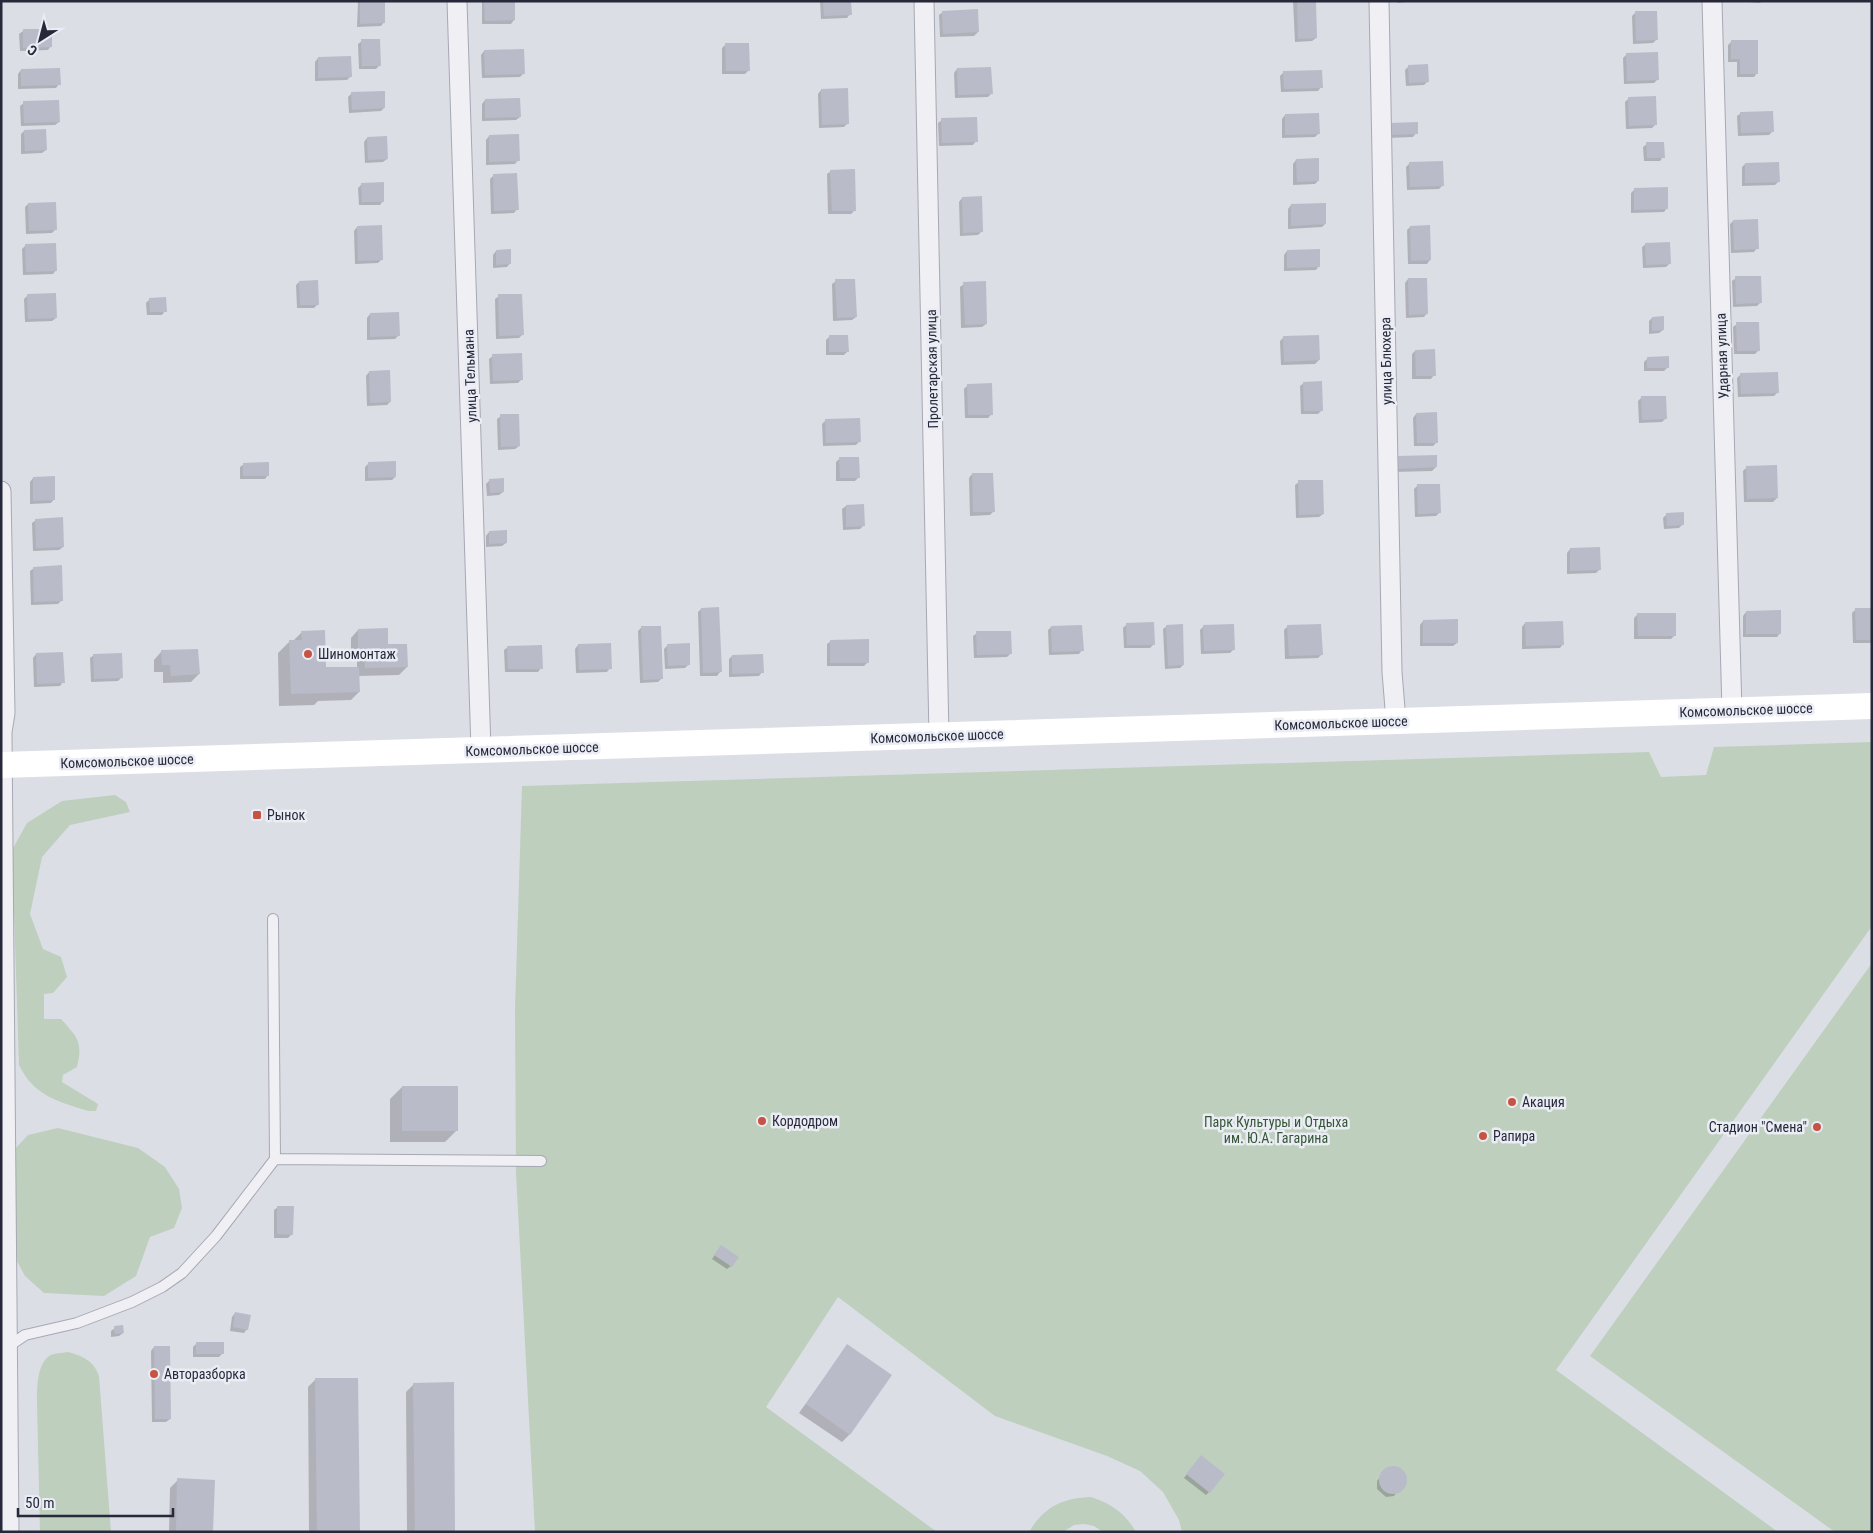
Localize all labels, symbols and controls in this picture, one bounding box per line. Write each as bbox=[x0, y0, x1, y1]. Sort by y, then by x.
north arrow bbox=[15, 15, 65, 65]
text: С bbox=[24, 42, 40, 59]
street label: Пролетарская улица bbox=[923, 309, 941, 429]
street label: Ударная улица bbox=[1713, 313, 1731, 399]
street label: улица Блюхера bbox=[1377, 317, 1395, 405]
street label: улица Тельмана bbox=[460, 329, 480, 423]
place label: Шиномонтаж bbox=[318, 646, 396, 662]
marker: Шиномонтаж bbox=[302, 648, 314, 660]
street label: Комсомольское шоссе bbox=[1679, 700, 1813, 720]
street label: Комсомольское шоссе bbox=[1274, 713, 1408, 733]
street label: Комсомольское шоссе bbox=[870, 726, 1004, 746]
street label: Комсомольское шоссе bbox=[465, 739, 599, 759]
street label: Комсомольское шоссе bbox=[60, 751, 194, 771]
place label: Рынок bbox=[267, 807, 305, 823]
marker: Рынок bbox=[251, 809, 263, 821]
place label: Акация bbox=[1522, 1094, 1565, 1110]
marker: Акация bbox=[1506, 1096, 1518, 1108]
place label: Кордодром bbox=[772, 1113, 838, 1129]
park label: Парк Культуры и Отдыха им. Ю.А. Гагарина bbox=[1204, 1114, 1348, 1146]
marker: Кордодром bbox=[756, 1115, 768, 1127]
place label: Стадион "Смена" bbox=[1709, 1119, 1807, 1135]
marker: Стадион "Смена" bbox=[1811, 1121, 1823, 1133]
place label: Рапира bbox=[1493, 1128, 1535, 1144]
marker: Рапира bbox=[1477, 1130, 1489, 1142]
place label: Авторазборка bbox=[164, 1366, 246, 1382]
marker: Авторазборка bbox=[148, 1368, 160, 1380]
scale bar bbox=[18, 1486, 172, 1518]
text: 50 m bbox=[25, 1494, 55, 1512]

